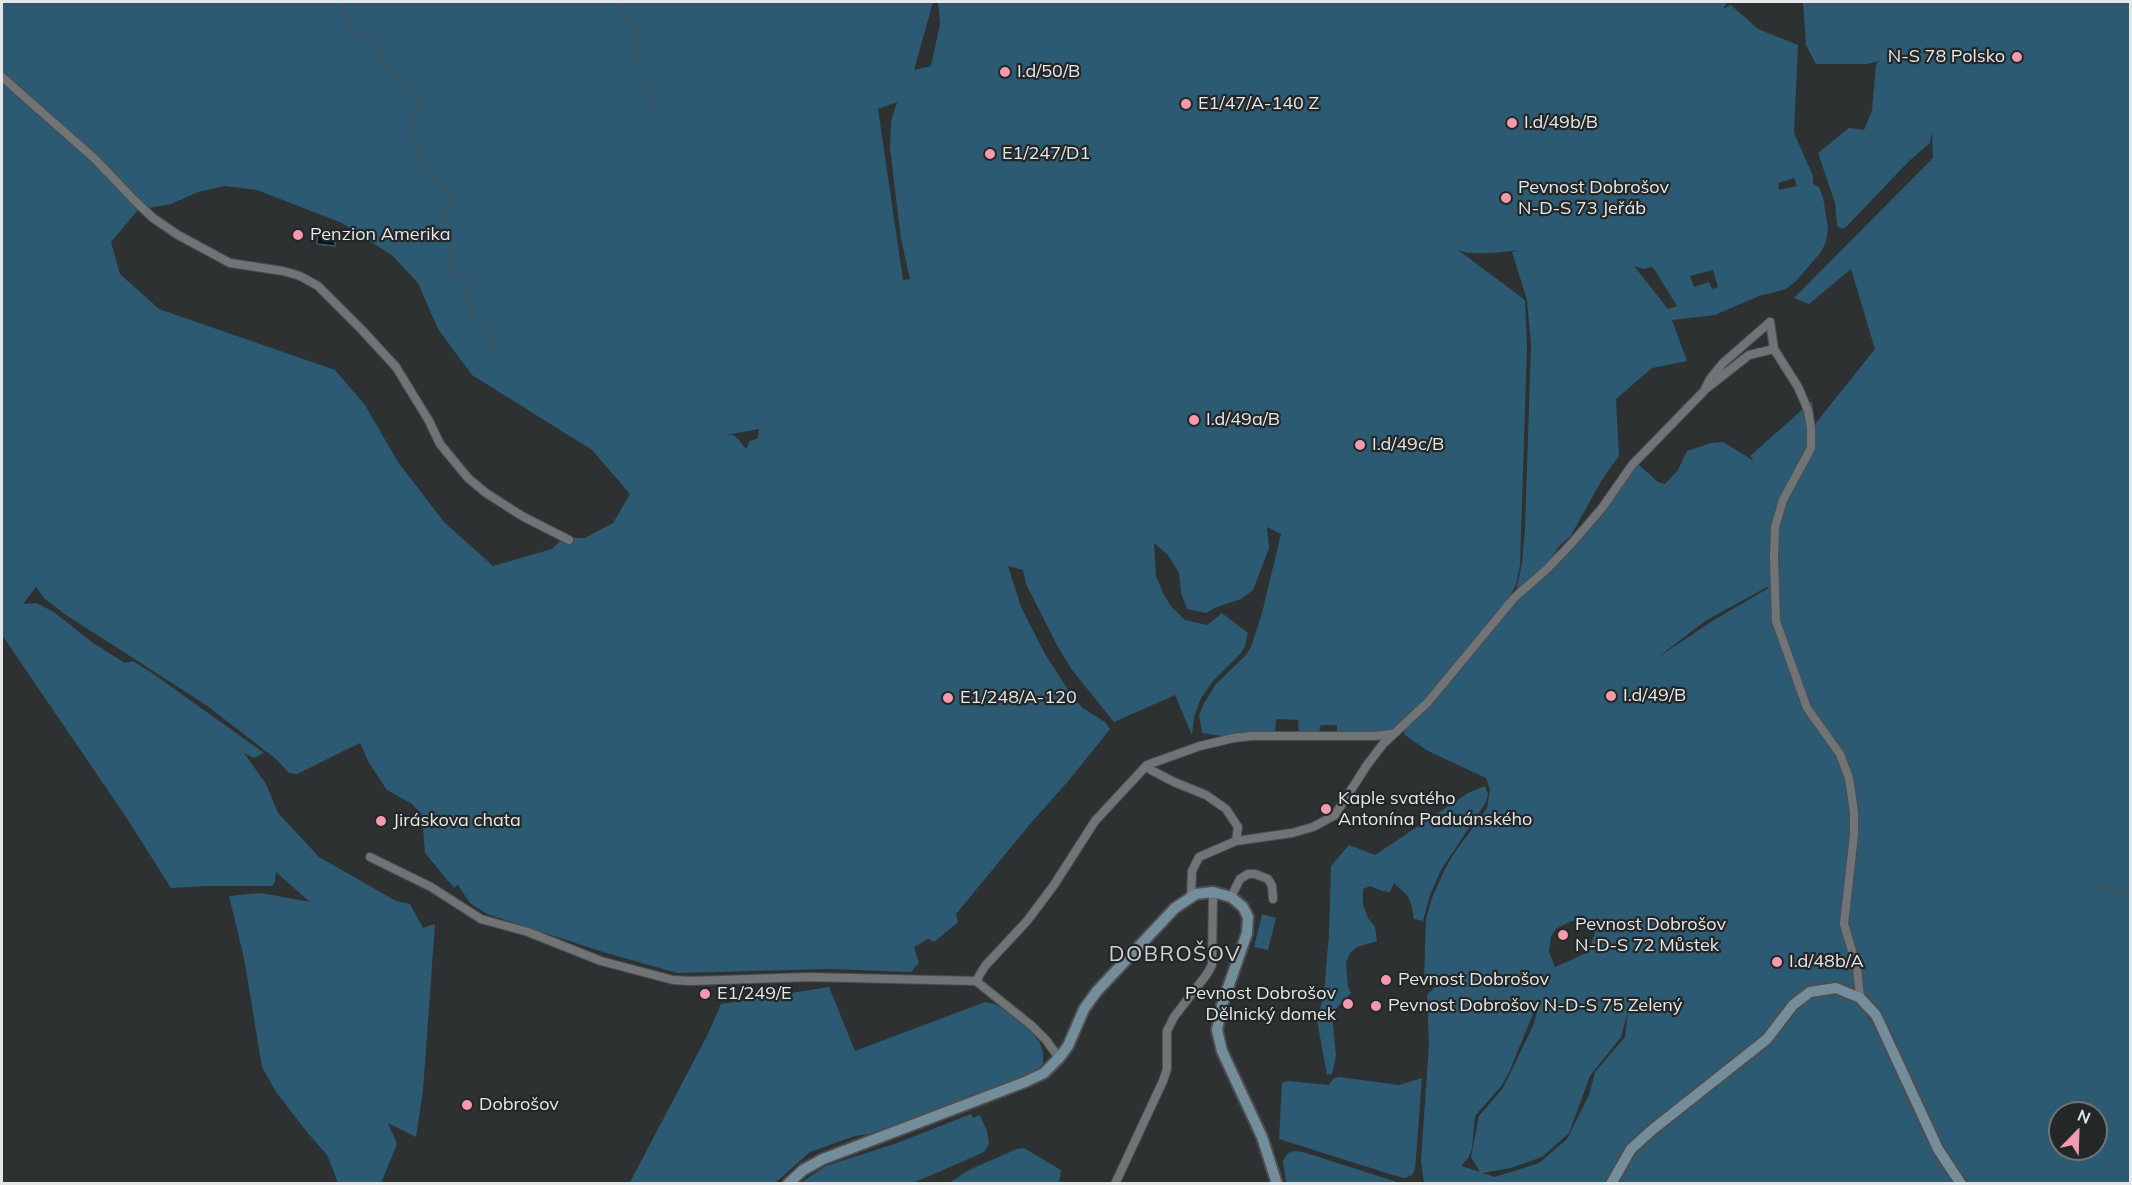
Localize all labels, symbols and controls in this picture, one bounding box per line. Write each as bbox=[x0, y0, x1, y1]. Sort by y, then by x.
place label: N-S 78 Polsko bbox=[1888, 46, 2005, 68]
marker: N-S 78 Polsko bbox=[2010, 50, 2024, 64]
place label: I.d/50/B bbox=[1017, 61, 1080, 83]
marker: I.d/50/B bbox=[998, 65, 1012, 79]
place label: E1/47/A-140 Z bbox=[1198, 93, 1319, 115]
marker: E1/47/A-140 Z bbox=[1179, 97, 1193, 111]
place label: I.d/49b/B bbox=[1524, 112, 1598, 134]
marker: I.d/49b/B bbox=[1505, 116, 1519, 130]
place label: E1/247/D1 bbox=[1002, 143, 1090, 165]
marker: E1/247/D1 bbox=[983, 147, 997, 161]
place label: Pevnost Dobrošov N-D-S 73 Jeřáb bbox=[1518, 177, 1669, 219]
marker: Pevnost Dobrošov N-D-S 73 Jeřáb bbox=[1499, 191, 1513, 205]
place label: Penzion Amerika bbox=[310, 224, 450, 246]
marker: Penzion Amerika bbox=[291, 228, 305, 242]
place label: I.d/49a/B bbox=[1206, 409, 1280, 431]
marker: I.d/49a/B bbox=[1187, 413, 1201, 427]
place label: I.d/49c/B bbox=[1372, 434, 1444, 456]
marker: I.d/49c/B bbox=[1353, 438, 1367, 452]
place label: I.d/49/B bbox=[1623, 685, 1686, 707]
place label: E1/248/A-120 bbox=[960, 687, 1077, 709]
marker: I.d/49/B bbox=[1604, 689, 1618, 703]
marker: E1/248/A-120 bbox=[941, 691, 955, 705]
place label: Kaple svatého Antonína Paduánského bbox=[1338, 788, 1532, 830]
marker: Kaple svatého Antonína Paduánského bbox=[1319, 802, 1333, 816]
place label: Jiráskova chata bbox=[393, 810, 521, 832]
marker: Jiráskova chata bbox=[374, 814, 388, 828]
place label: Pevnost Dobrošov N-D-S 72 Můstek bbox=[1575, 914, 1726, 956]
marker: Pevnost Dobrošov N-D-S 72 Můstek bbox=[1556, 928, 1570, 942]
district label: DOBROŠOV bbox=[1109, 942, 1241, 968]
place label: I.d/48b/A bbox=[1789, 951, 1864, 973]
marker: I.d/48b/A bbox=[1770, 955, 1784, 969]
place label: Pevnost Dobrošov bbox=[1398, 969, 1549, 991]
marker: Pevnost Dobrošov bbox=[1379, 973, 1393, 987]
place label: E1/249/E bbox=[717, 983, 792, 1005]
place label: Pevnost Dobrošov Dělnický domek bbox=[1185, 983, 1336, 1026]
marker: E1/249/E bbox=[698, 987, 712, 1001]
place label: Pevnost Dobrošov N-D-S 75 Zelený bbox=[1388, 995, 1682, 1017]
marker: Pevnost Dobrošov Dělnický domek bbox=[1341, 997, 1355, 1011]
marker: Pevnost Dobrošov N-D-S 75 Zelený bbox=[1369, 999, 1383, 1013]
place label: Dobrošov bbox=[479, 1094, 559, 1116]
marker: Dobrošov bbox=[460, 1098, 474, 1112]
north arrow bbox=[2048, 1101, 2108, 1161]
text: N bbox=[2075, 1105, 2094, 1128]

